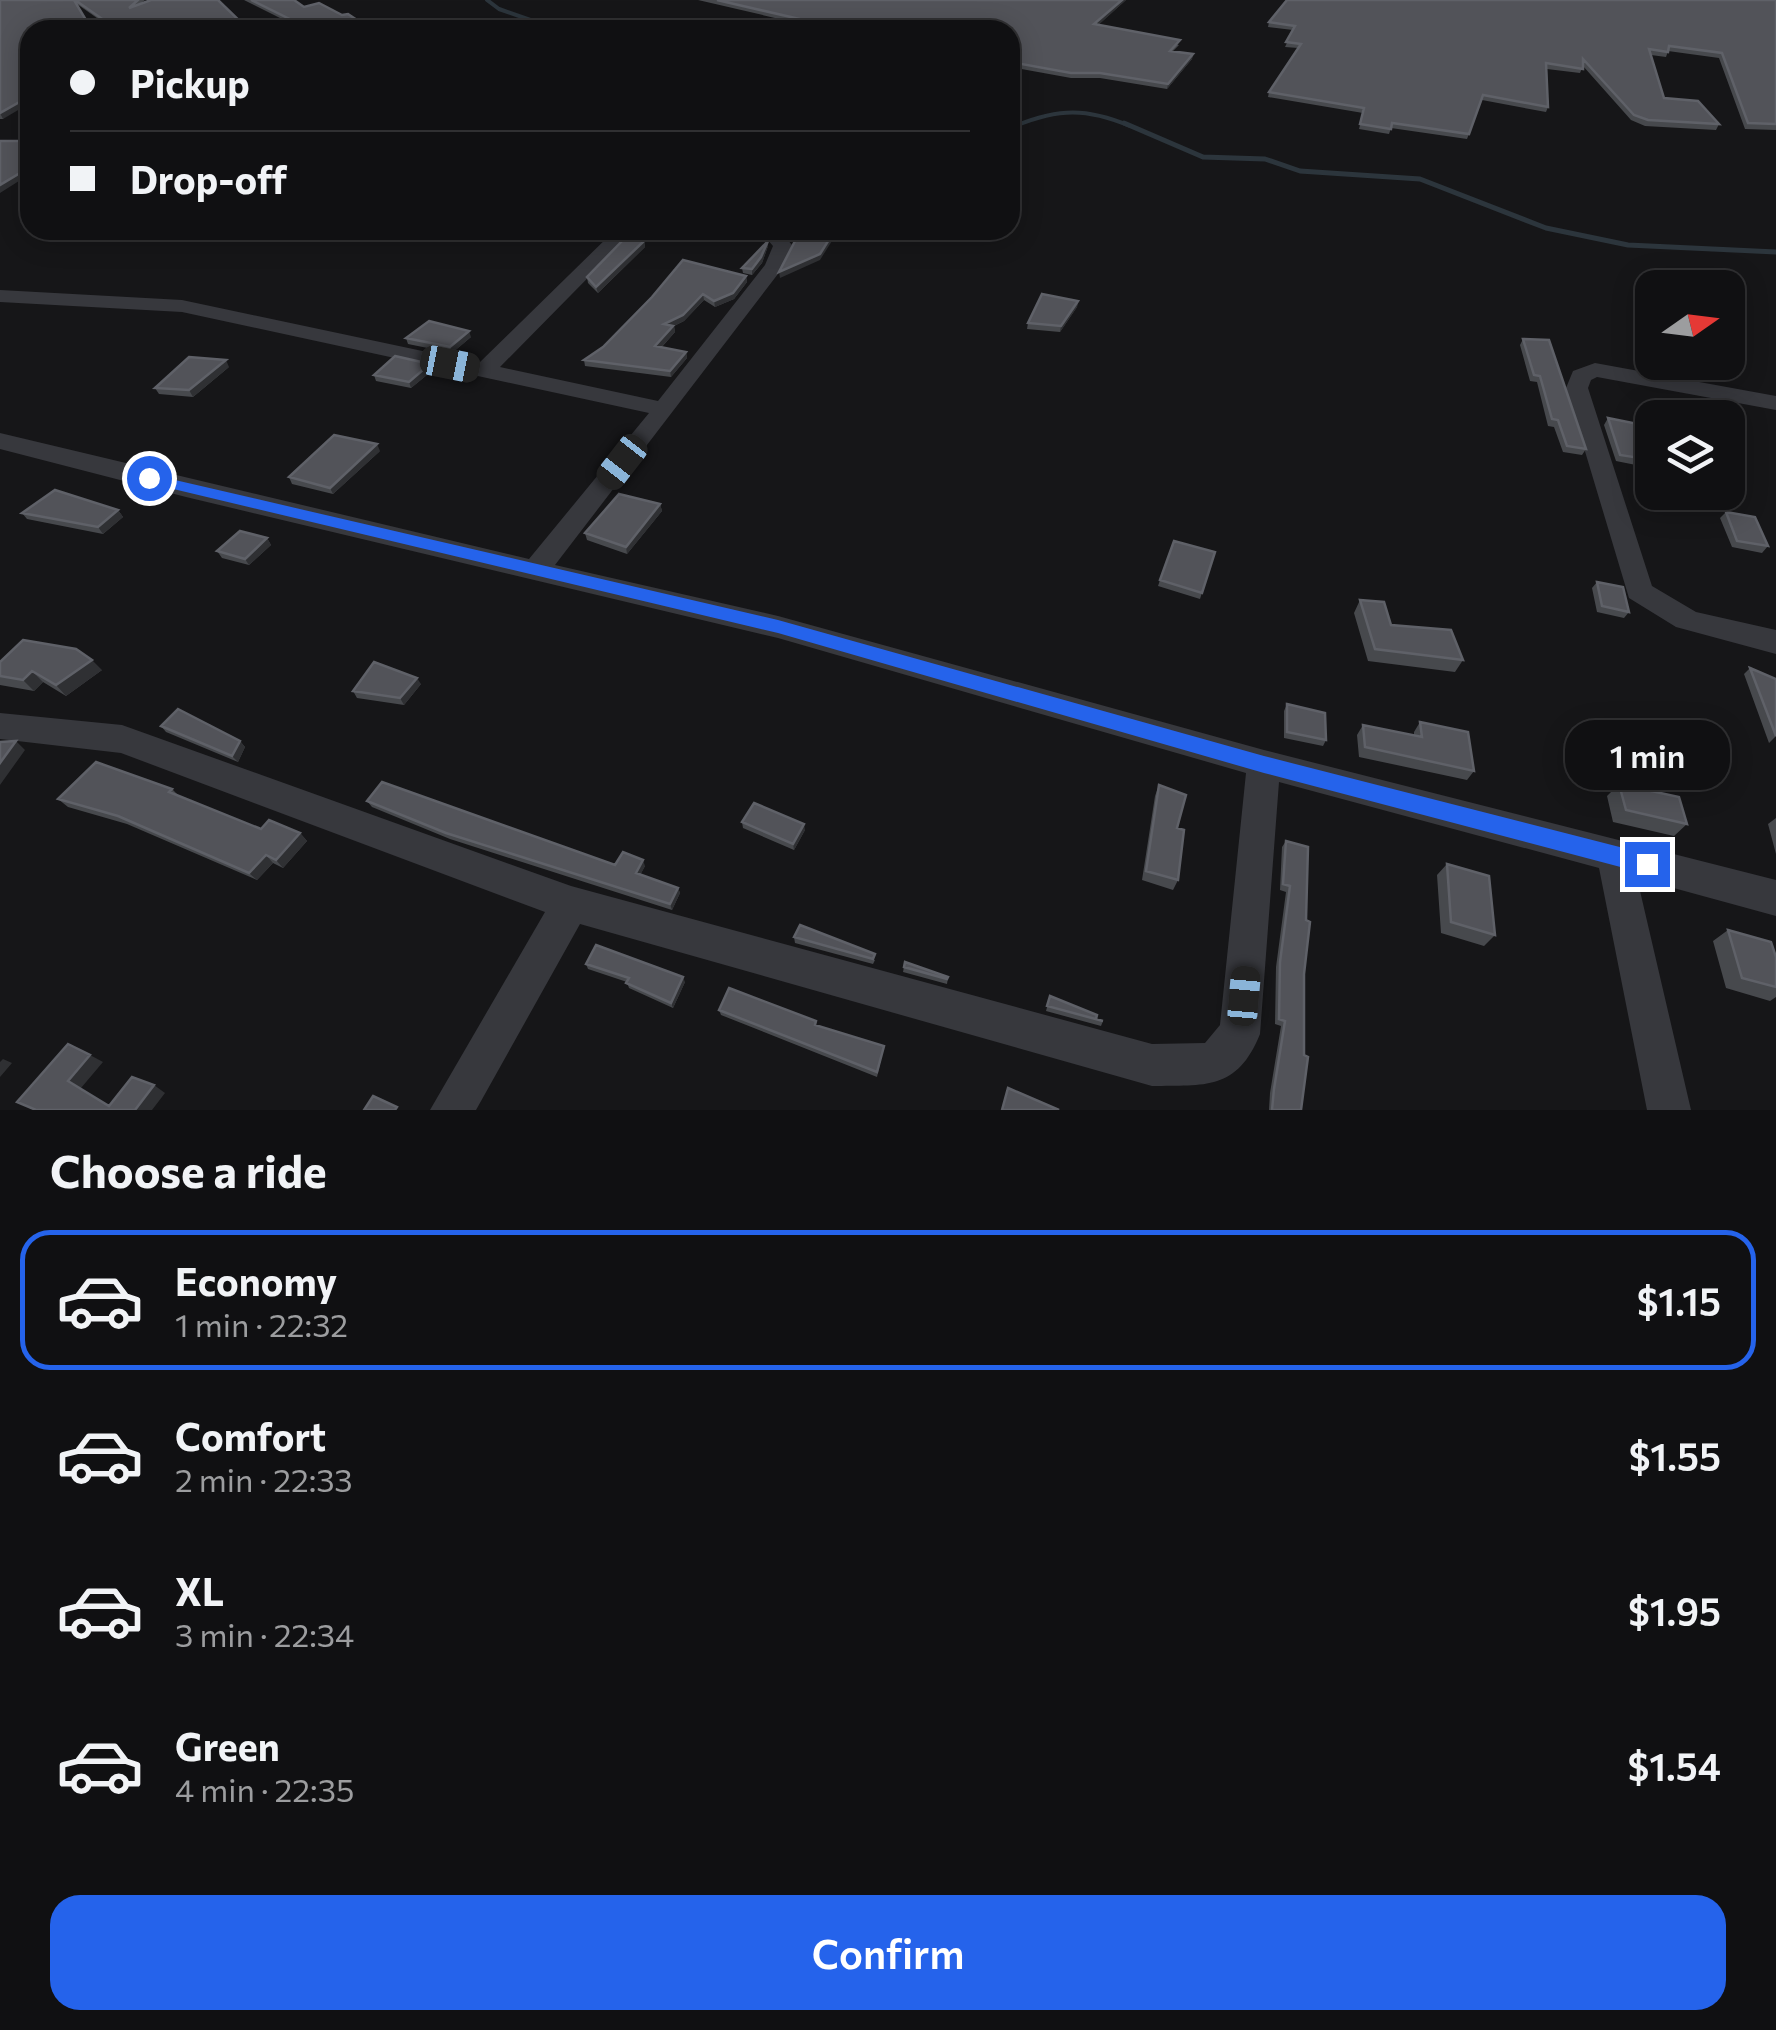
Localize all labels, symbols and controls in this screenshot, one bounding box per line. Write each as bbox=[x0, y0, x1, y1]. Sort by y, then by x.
text: Pickup bbox=[130, 59, 250, 106]
text: Drop-off bbox=[130, 155, 287, 202]
north arrow bbox=[1635, 270, 1745, 380]
map controls bbox=[1635, 270, 1745, 510]
car bbox=[418, 344, 482, 384]
button: layers bbox=[1635, 400, 1745, 510]
car bbox=[592, 429, 652, 495]
route start bbox=[127, 456, 172, 501]
callout: 1 min bbox=[1564, 719, 1730, 789]
text: 1 min bbox=[1610, 735, 1685, 775]
route end bbox=[1625, 842, 1670, 887]
car bbox=[1226, 965, 1262, 1027]
text: Choose a ride bbox=[50, 1142, 327, 1197]
icon: car bbox=[55, 1255, 145, 1345]
text: Economy bbox=[175, 1257, 337, 1304]
text: $1.15 bbox=[1637, 1277, 1721, 1324]
text: 1 min · 22:32 bbox=[175, 1304, 348, 1344]
icon: car bbox=[55, 1410, 145, 1500]
text: Comfort bbox=[175, 1412, 326, 1459]
text: $1.55 bbox=[1629, 1432, 1721, 1479]
text: 2 min · 22:33 bbox=[175, 1459, 353, 1499]
icon: car bbox=[55, 1565, 145, 1655]
text: XL bbox=[175, 1567, 224, 1614]
text: $1.95 bbox=[1628, 1587, 1721, 1634]
text: 3 min · 22:34 bbox=[175, 1614, 354, 1654]
icon: car bbox=[55, 1720, 145, 1810]
text: Green bbox=[175, 1722, 280, 1769]
text: $1.54 bbox=[1628, 1742, 1721, 1789]
text: 4 min · 22:35 bbox=[175, 1769, 354, 1809]
button: Confirm bbox=[50, 1895, 1726, 2010]

